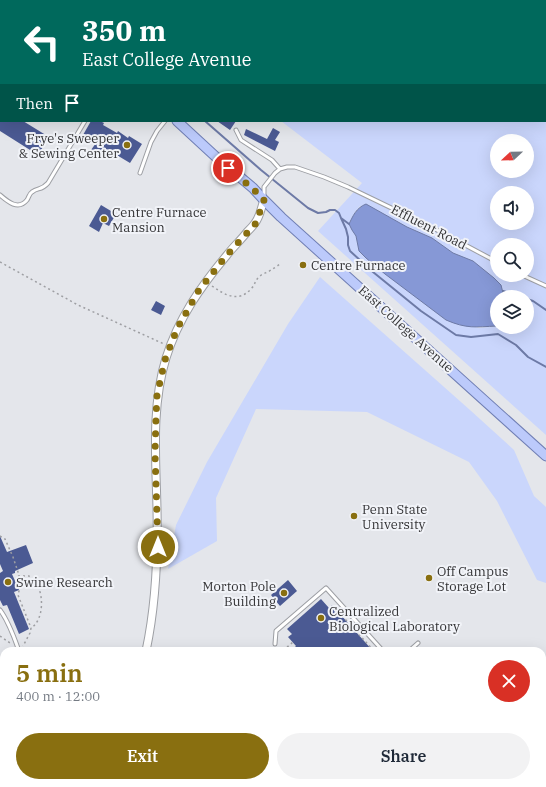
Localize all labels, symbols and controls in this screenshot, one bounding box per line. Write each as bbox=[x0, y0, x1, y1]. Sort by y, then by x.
text: 350 m bbox=[82, 12, 166, 49]
icon: left bbox=[16, 16, 68, 68]
text: East College Avenue bbox=[82, 48, 251, 71]
icon: arrive bbox=[61, 92, 83, 114]
text: Then bbox=[16, 94, 53, 113]
place label: Frye's Sweeper & Sewing Center bbox=[19, 130, 119, 162]
north arrow bbox=[490, 134, 534, 178]
map controls bbox=[490, 134, 534, 334]
marker: Frye's Sweeper & Sewing Center bbox=[122, 140, 132, 150]
pin bbox=[211, 151, 245, 185]
icon: arrive bbox=[217, 157, 239, 179]
button: sound bbox=[490, 186, 534, 230]
street label: Effluent Road bbox=[388, 201, 470, 253]
place label: Centre Furnace Mansion bbox=[112, 204, 207, 236]
marker: Centre Furnace Mansion bbox=[99, 214, 109, 224]
button: search bbox=[490, 238, 534, 282]
place label: Centre Furnace bbox=[311, 257, 406, 274]
marker: Centre Furnace bbox=[298, 260, 308, 270]
street label: East College Avenue bbox=[355, 282, 457, 376]
button: layers bbox=[490, 290, 534, 334]
place label: Penn State University bbox=[362, 501, 427, 533]
marker: Penn State University bbox=[349, 511, 359, 521]
position arrow bbox=[137, 526, 179, 568]
place label: Off Campus Storage Lot bbox=[437, 563, 508, 595]
marker: Off Campus Storage Lot bbox=[424, 573, 434, 583]
place label: Swine Research bbox=[16, 574, 113, 591]
marker: Swine Research bbox=[3, 577, 13, 587]
place label: Morton Pole Building bbox=[202, 578, 276, 610]
marker: Morton Pole Building bbox=[279, 588, 289, 598]
place label: Centralized Biological Laboratory bbox=[329, 603, 460, 635]
marker: Centralized Biological Laboratory bbox=[316, 613, 326, 623]
text: 5 min bbox=[16, 657, 83, 689]
button: close bbox=[488, 660, 530, 702]
text: 400 m · 12:00 bbox=[16, 688, 100, 705]
button: Exit bbox=[16, 733, 269, 779]
button: Share bbox=[277, 733, 530, 779]

